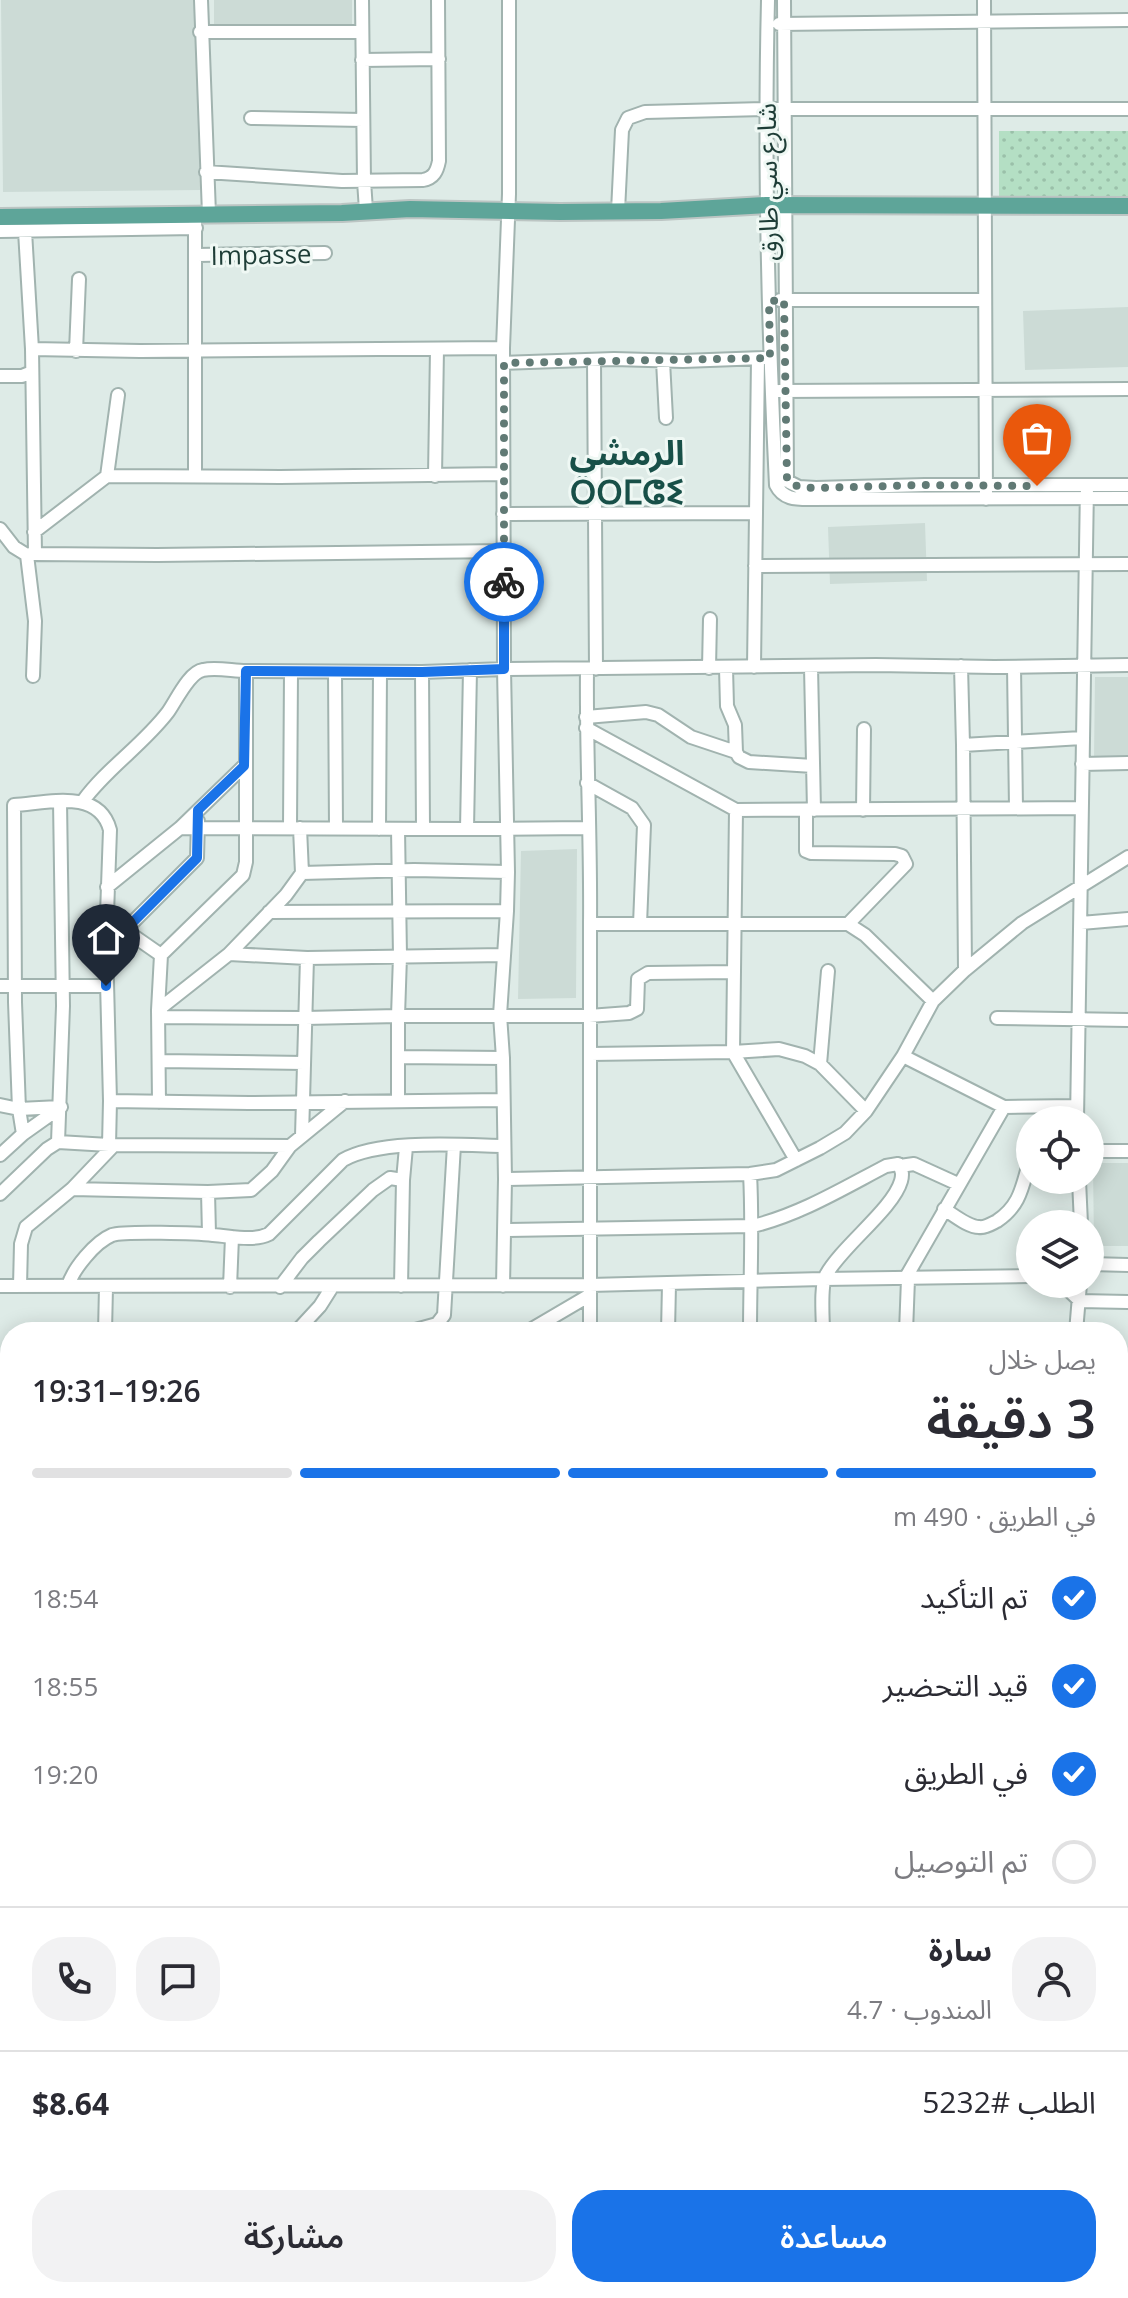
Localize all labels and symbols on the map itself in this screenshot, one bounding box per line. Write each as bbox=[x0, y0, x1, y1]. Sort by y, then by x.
street label: شارع سي طارق bbox=[748, 103, 789, 261]
street label: Impasse bbox=[210, 235, 312, 273]
pin bbox=[1003, 404, 1071, 486]
district label: الرمشي ⵔⵔⵎⵛⵉ bbox=[570, 429, 684, 514]
courier bbox=[464, 542, 544, 622]
pin bbox=[72, 904, 140, 986]

